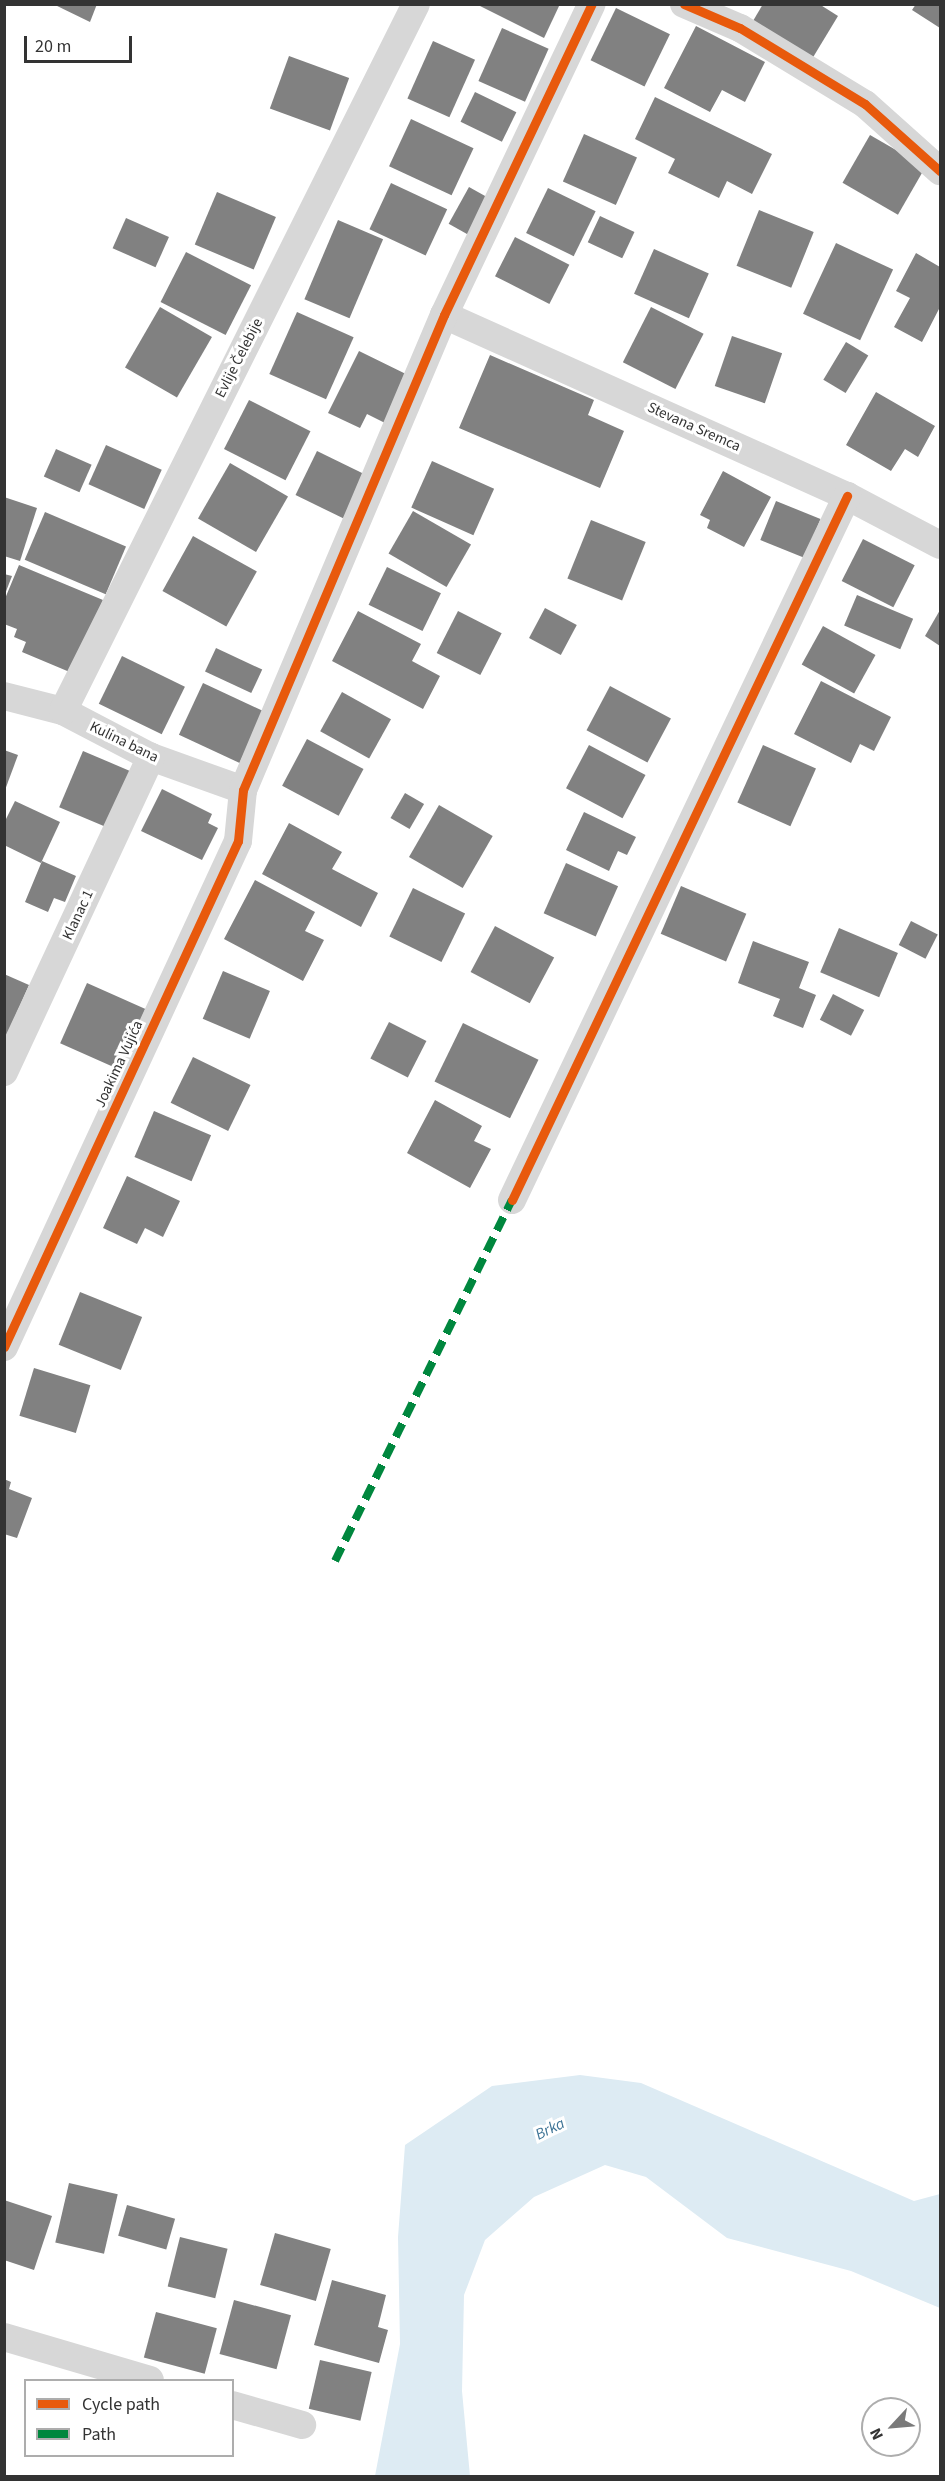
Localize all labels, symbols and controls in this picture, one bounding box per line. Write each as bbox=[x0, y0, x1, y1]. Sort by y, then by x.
scale bar bbox=[27, 24, 135, 62]
text: 20 m bbox=[35, 34, 71, 59]
street label: Evlije Čelebije bbox=[211, 315, 267, 401]
street label: Stevana Sremca bbox=[645, 398, 743, 456]
street label: Kulina bana bbox=[87, 718, 161, 766]
street label: Klanac 1 bbox=[59, 887, 97, 943]
street label: Joakima Vujića bbox=[91, 1018, 147, 1110]
water label: Brka bbox=[532, 2114, 568, 2144]
legend bbox=[24, 2379, 234, 2457]
text: Cycle path bbox=[82, 2392, 160, 2417]
north arrow bbox=[861, 2397, 921, 2457]
text: Path bbox=[82, 2422, 116, 2447]
text: N bbox=[864, 2424, 889, 2444]

